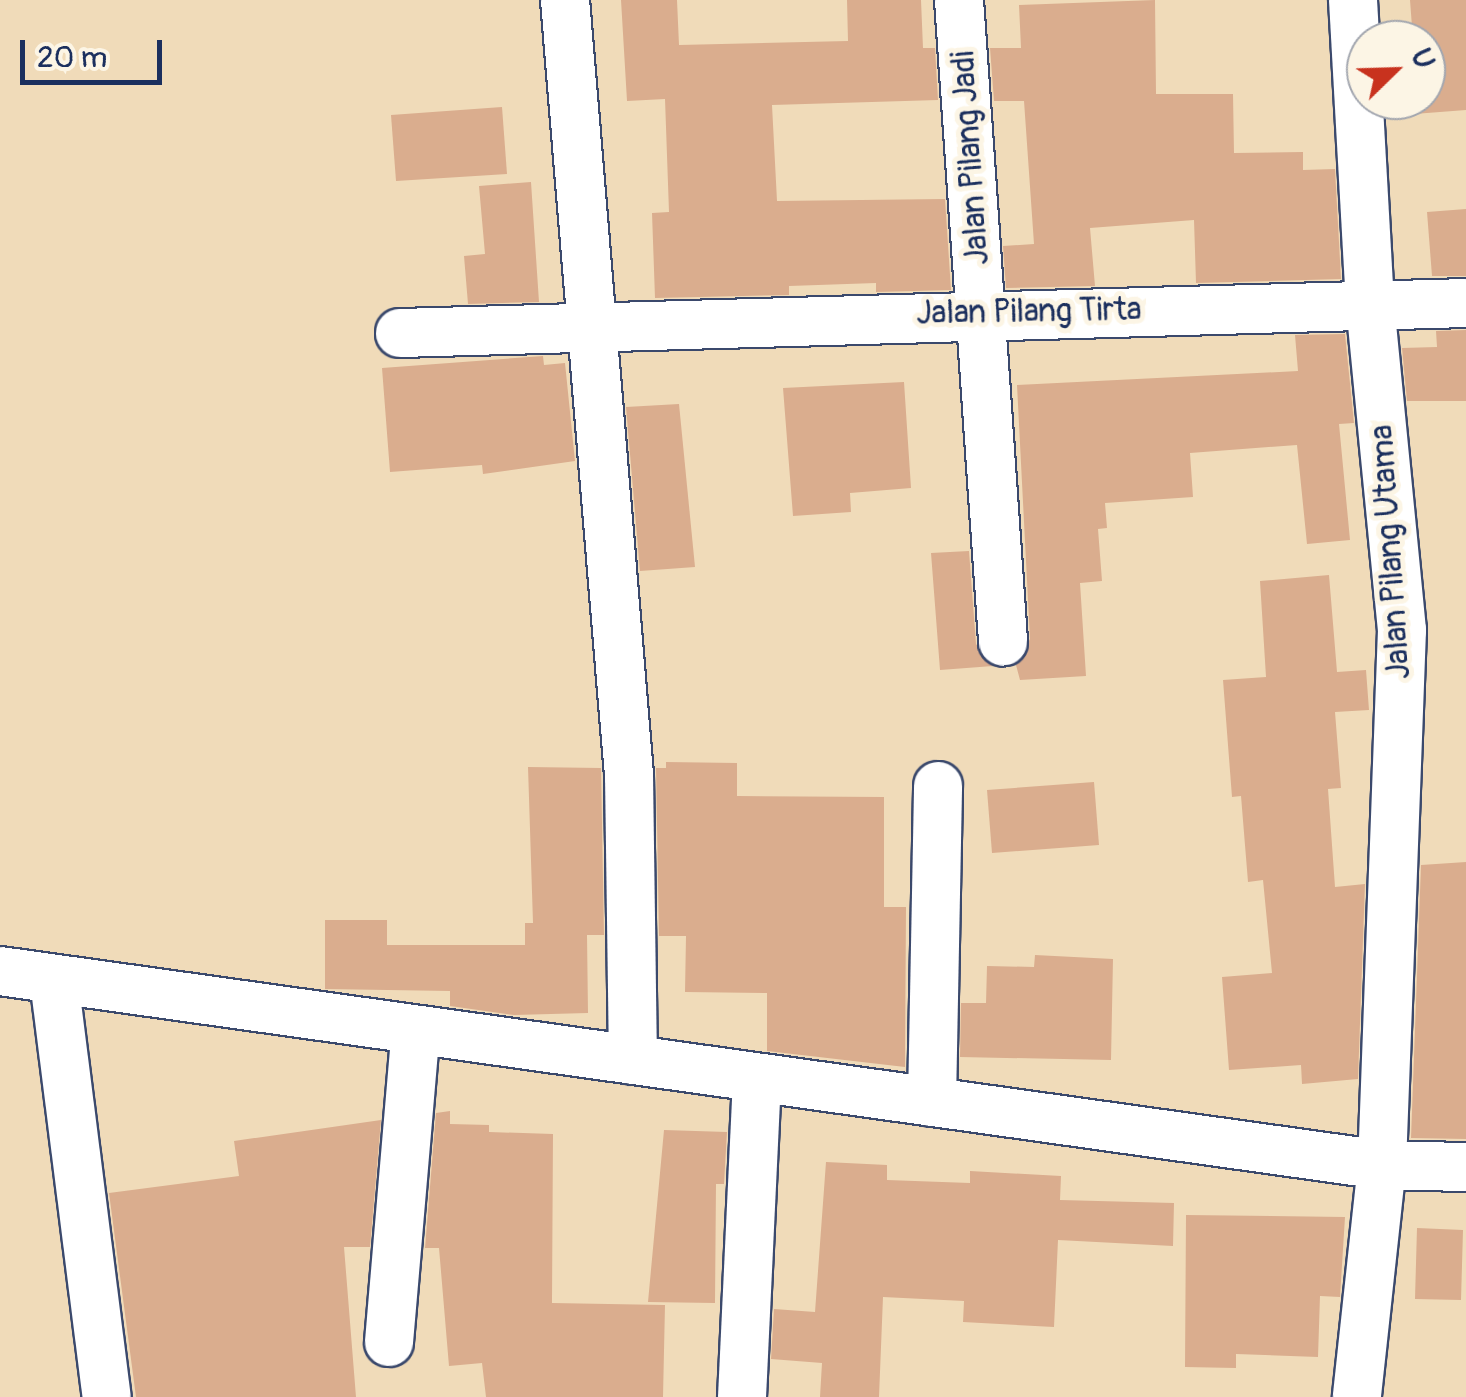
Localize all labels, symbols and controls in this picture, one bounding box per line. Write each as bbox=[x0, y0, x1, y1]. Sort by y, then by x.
scale bar bbox=[25, 20, 168, 82]
north arrow bbox=[1346, 20, 1446, 120]
text: 20 m bbox=[37, 39, 107, 76]
text: U bbox=[1402, 43, 1442, 74]
street label: Jalan Pilang Jadi bbox=[944, 50, 998, 266]
street label: Jalan Pilang Tirta bbox=[916, 291, 1142, 333]
street label: Jalan Pilang Utama bbox=[1363, 423, 1419, 681]

